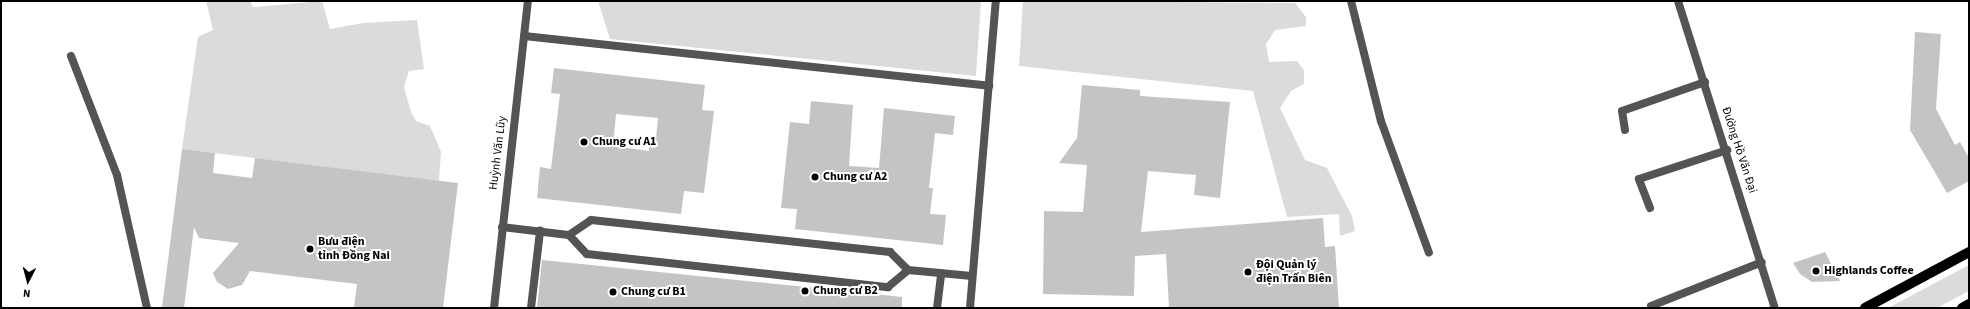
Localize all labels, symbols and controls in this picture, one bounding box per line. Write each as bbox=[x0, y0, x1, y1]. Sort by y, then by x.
street label: Đường Hồ Văn Đại bbox=[1718, 105, 1760, 195]
street label: Huỳnh Văn Lũy bbox=[486, 115, 510, 191]
place label: Chung cư A1 bbox=[592, 135, 656, 149]
marker: Chung cư A1 bbox=[579, 137, 589, 147]
place label: Chung cư A2 bbox=[823, 170, 887, 184]
marker: Chung cư A2 bbox=[810, 172, 820, 182]
place label: Bưu điện tỉnh Đồng Nai bbox=[318, 235, 390, 263]
marker: Bưu điện tỉnh Đồng Nai bbox=[305, 244, 315, 254]
place label: Đội Quản lý điện Trấn Biên bbox=[1256, 258, 1332, 286]
north arrow bbox=[8, 261, 48, 301]
place label: Highlands Coffee bbox=[1824, 264, 1914, 278]
marker: Highlands Coffee bbox=[1811, 266, 1821, 276]
marker: Đội Quản lý điện Trấn Biên bbox=[1243, 267, 1253, 277]
place label: Chung cư B2 bbox=[813, 284, 878, 298]
place label: Chung cư B1 bbox=[621, 285, 686, 299]
text: N bbox=[22, 286, 31, 301]
marker: Chung cư B2 bbox=[800, 286, 810, 296]
marker: Chung cư B1 bbox=[608, 287, 618, 297]

